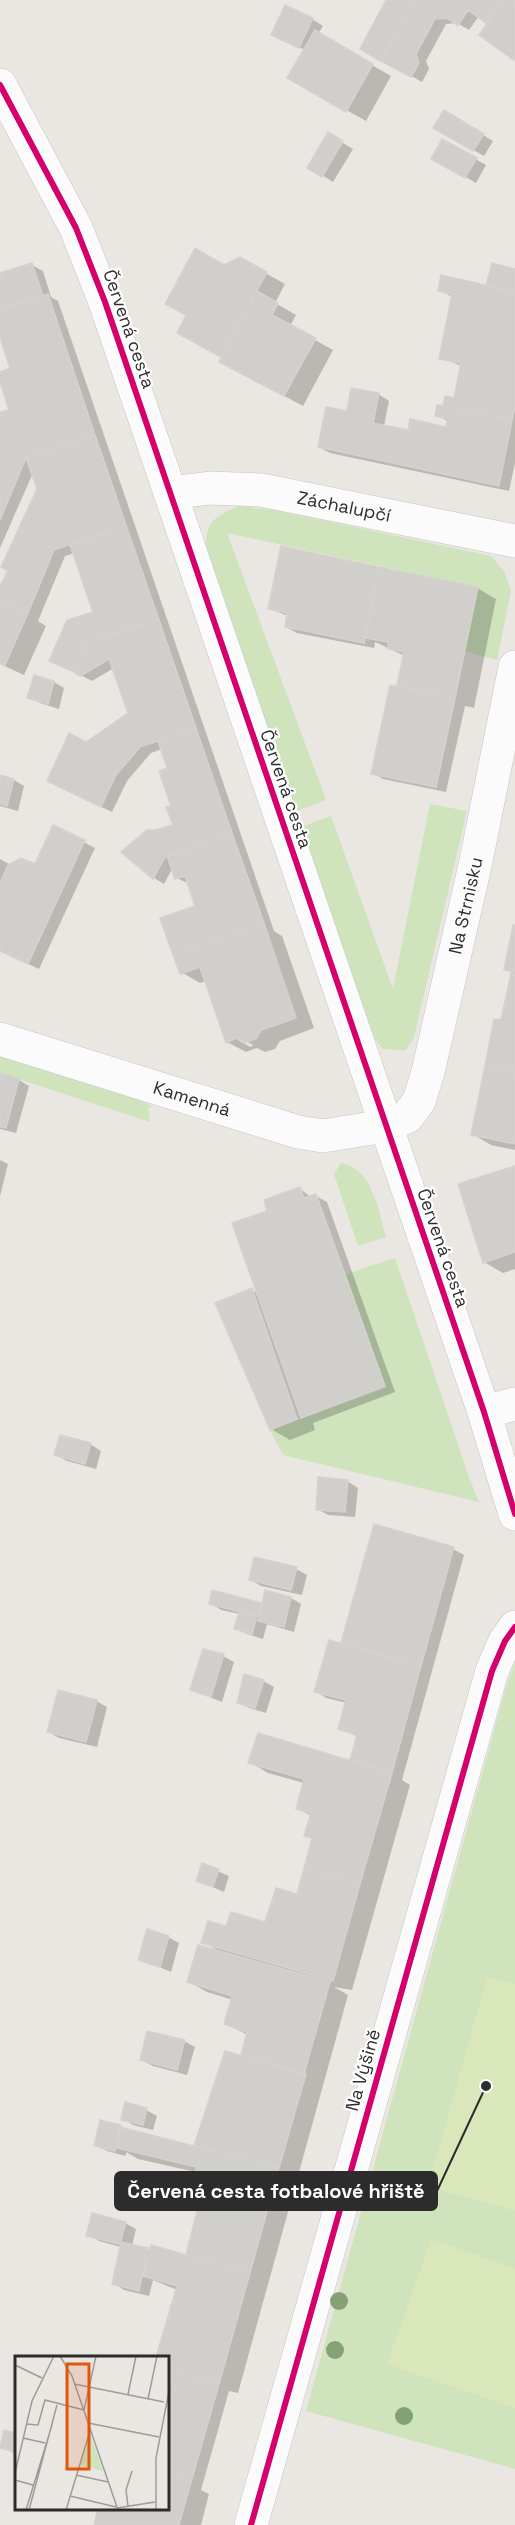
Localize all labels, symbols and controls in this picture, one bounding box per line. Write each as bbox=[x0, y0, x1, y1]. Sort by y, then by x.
street label: Červená cesta bbox=[98, 266, 161, 391]
street label: Záchalupčí bbox=[295, 486, 393, 527]
street label: Červená cesta bbox=[255, 726, 318, 851]
street label: Na Strnisku bbox=[443, 855, 488, 956]
street label: Kamenná bbox=[150, 1076, 234, 1121]
street label: Červená cesta bbox=[412, 1185, 475, 1310]
street label: Na Výšině bbox=[340, 2026, 385, 2114]
callout: Červená cesta fotbalové hřiště bbox=[115, 2172, 437, 2210]
text: Červená cesta fotbalové hřiště bbox=[127, 2178, 425, 2204]
inset map bbox=[15, 2356, 170, 2510]

